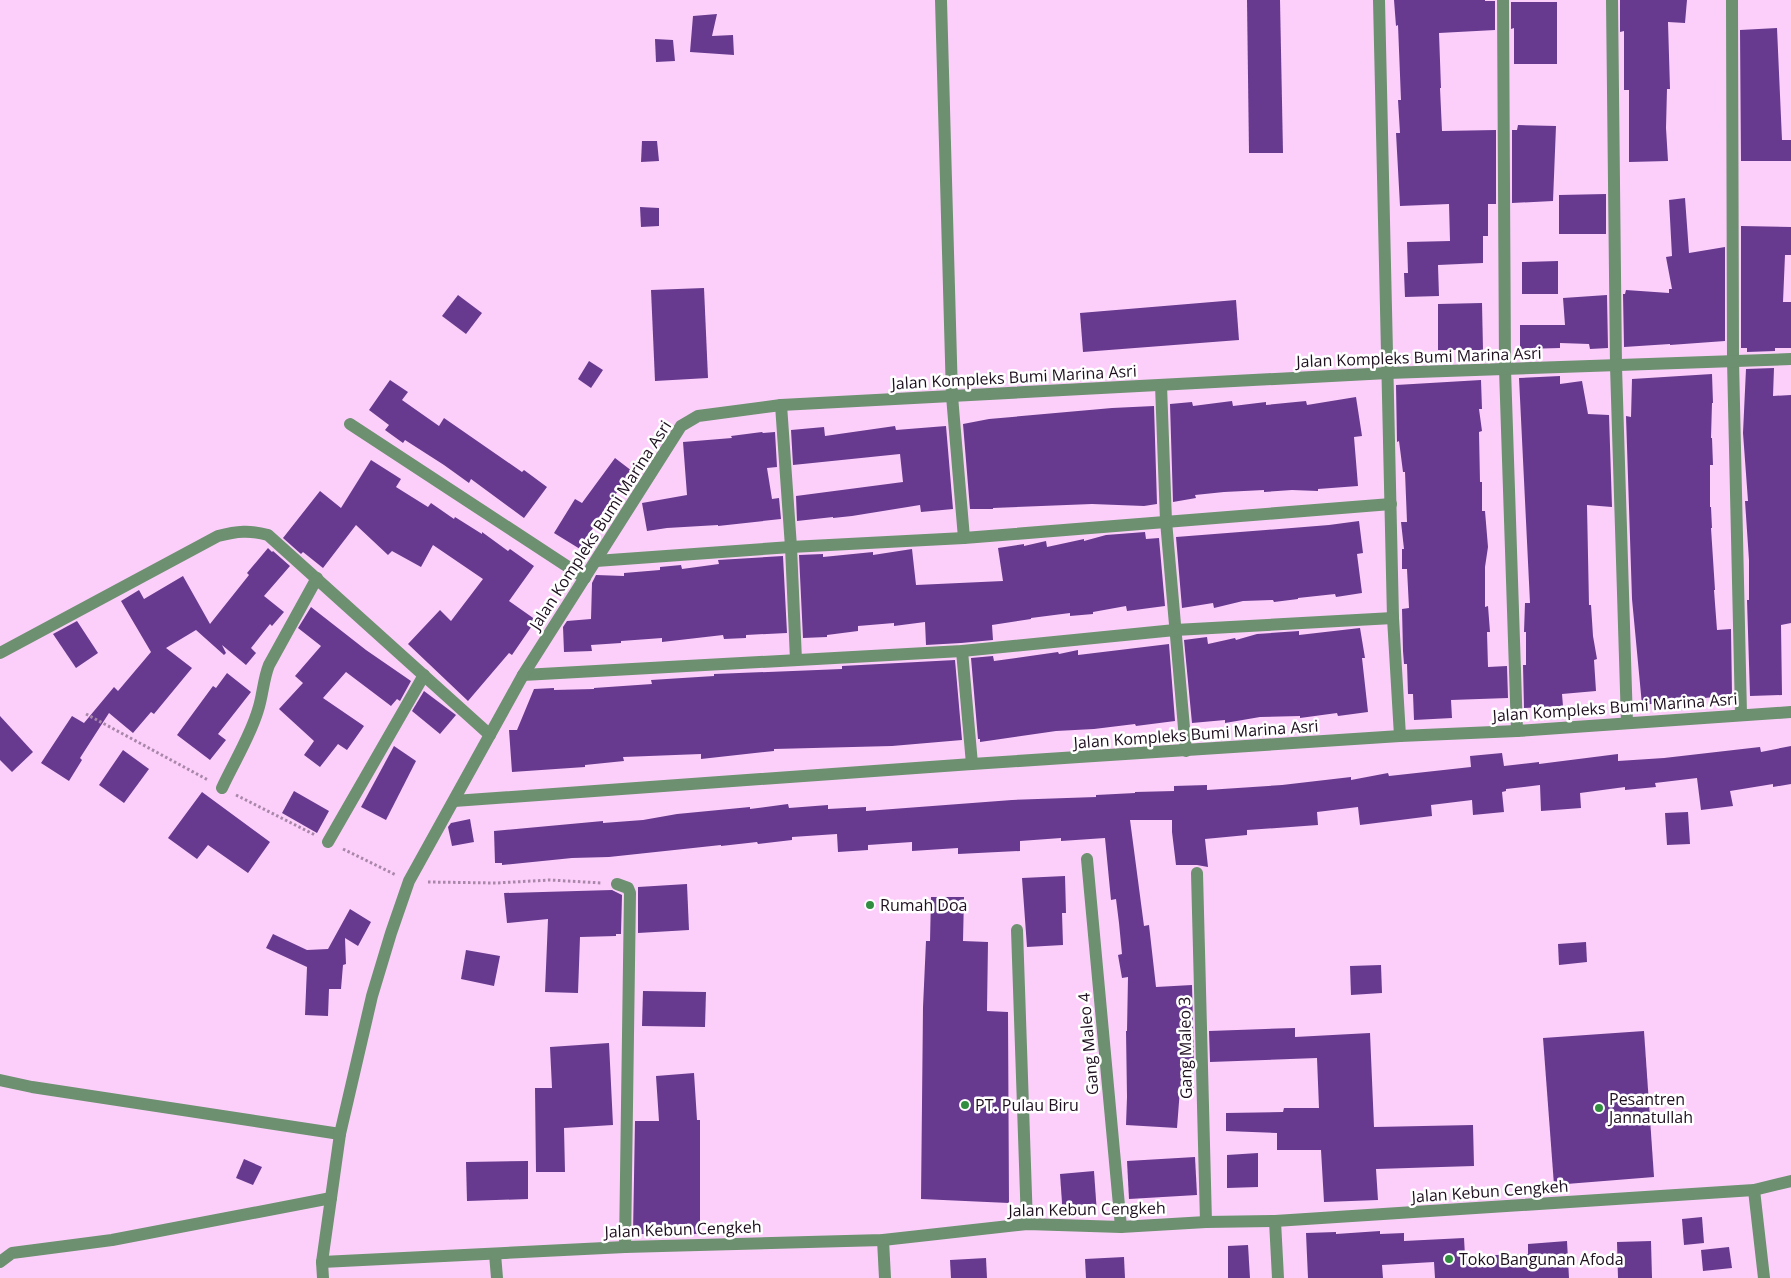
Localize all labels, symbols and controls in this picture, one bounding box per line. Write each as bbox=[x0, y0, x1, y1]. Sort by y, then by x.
street label: Jalan Kompleks Bumi Marina Asri bbox=[1294, 342, 1542, 372]
street label: Jalan Kompleks Bumi Marina Asri bbox=[889, 360, 1137, 395]
street label: Jalan Kompleks Bumi Marina Asri bbox=[523, 416, 676, 636]
street label: Jalan Kompleks Bumi Marina Asri bbox=[1490, 687, 1738, 727]
street label: Jalan Kompleks Bumi Marina Asri bbox=[1071, 714, 1319, 754]
place label: Rumah Doa bbox=[880, 894, 967, 916]
marker: Rumah Doa bbox=[864, 899, 876, 911]
street label: Gang Maleo 4 bbox=[1073, 992, 1103, 1096]
street label: Gang Maleo 3 bbox=[1173, 997, 1197, 1099]
place label: Pesantren Jannatullah bbox=[1607, 1088, 1693, 1128]
place label: PT. Pulau Biru bbox=[975, 1094, 1079, 1116]
marker: PT. Pulau Biru bbox=[959, 1099, 971, 1111]
marker: Pesantren Jannatullah bbox=[1593, 1102, 1605, 1114]
street label: Jalan Kebun Cengkeh bbox=[1409, 1175, 1569, 1208]
street label: Jalan Kebun Cengkeh bbox=[1006, 1197, 1166, 1221]
street label: Jalan Kebun Cengkeh bbox=[602, 1215, 762, 1243]
place label: Toko Bangunan Afoda bbox=[1459, 1248, 1624, 1270]
marker: Toko Bangunan Afoda bbox=[1443, 1253, 1455, 1265]

